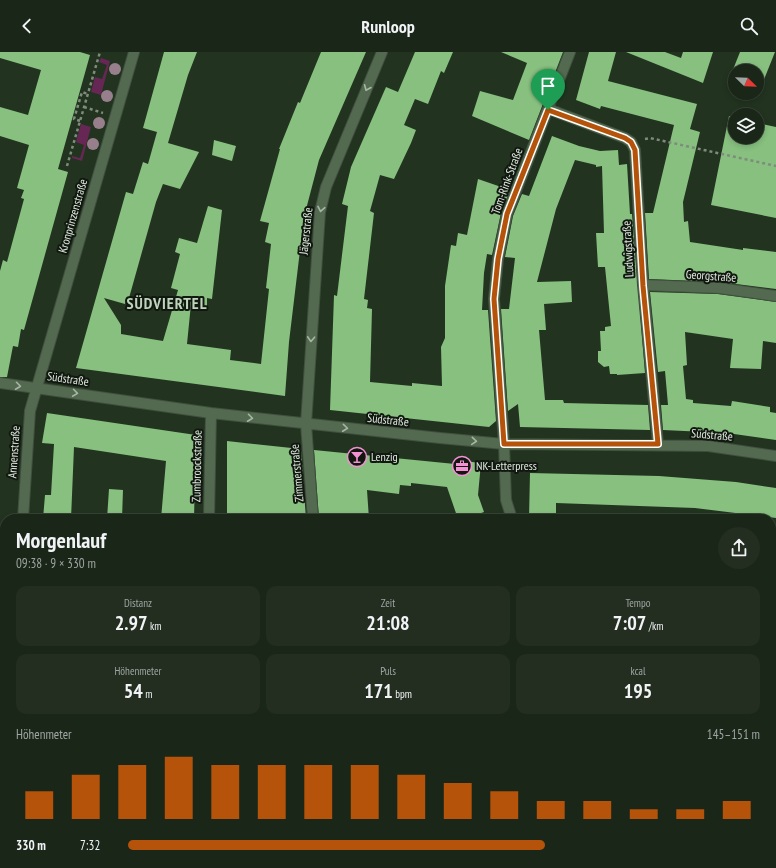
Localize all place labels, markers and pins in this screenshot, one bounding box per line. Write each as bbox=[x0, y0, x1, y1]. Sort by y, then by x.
pin bbox=[531, 69, 565, 110]
bar icon: Lenzig bbox=[346, 446, 368, 468]
place label: Lenzig bbox=[371, 449, 398, 464]
office icon: NK-Letterpress bbox=[451, 455, 473, 477]
place label: NK-Letterpress bbox=[476, 458, 537, 473]

